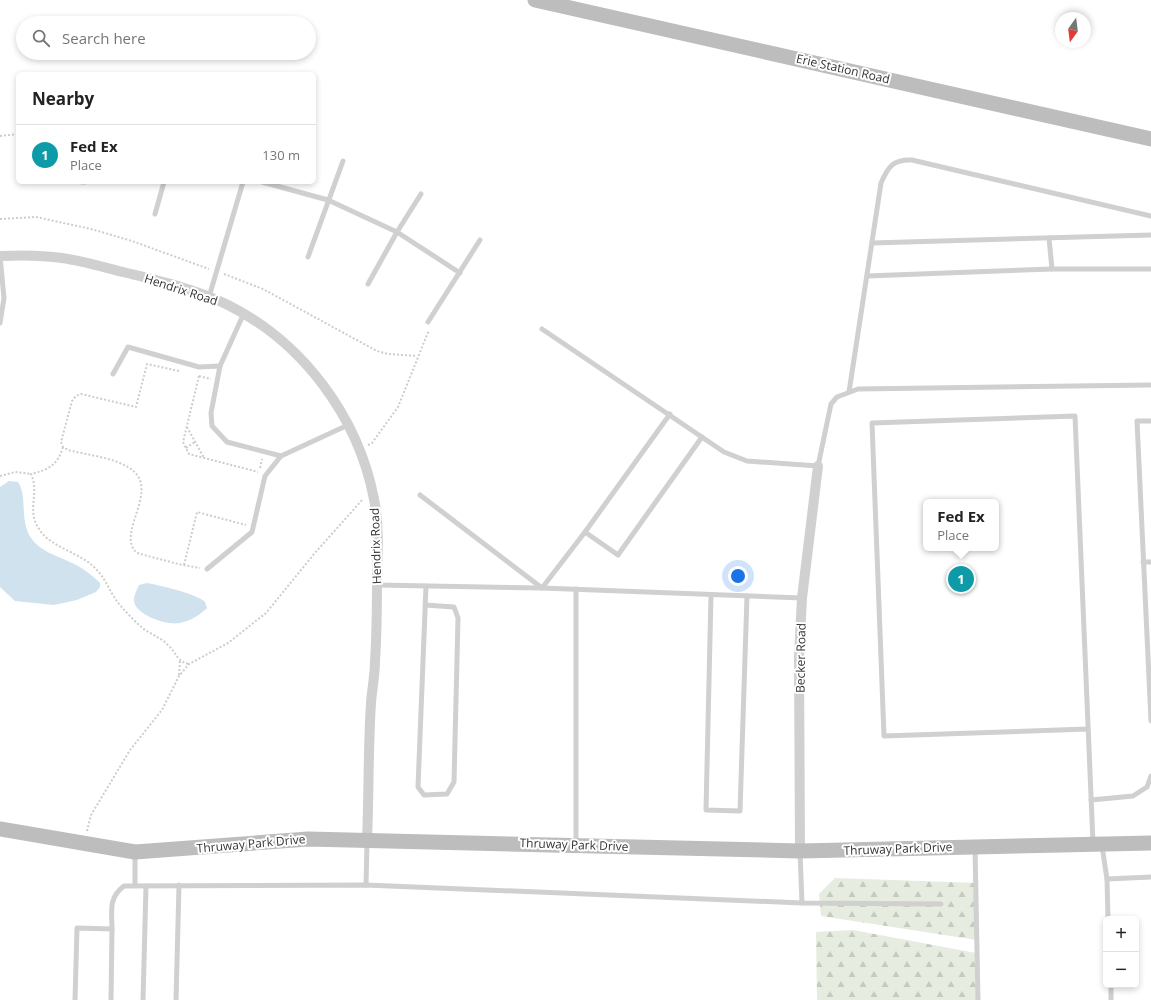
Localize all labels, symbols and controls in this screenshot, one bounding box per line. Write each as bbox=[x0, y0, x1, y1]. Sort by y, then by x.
north arrow bbox=[1055, 12, 1091, 48]
search box bbox=[16, 16, 316, 60]
icon: search bbox=[30, 27, 52, 49]
text: Search here bbox=[62, 28, 146, 48]
street label: Erie Station Road bbox=[795, 49, 892, 88]
text: Nearby bbox=[32, 87, 94, 110]
text: Fed Ex bbox=[70, 136, 118, 156]
text: 1 bbox=[41, 146, 49, 164]
text: 130 m bbox=[262, 146, 300, 164]
text: Place bbox=[70, 156, 102, 174]
street label: Hendrix Road bbox=[142, 270, 220, 309]
popup bbox=[923, 499, 999, 551]
text: Fed Ex bbox=[937, 506, 985, 526]
street label: Hendrix Road bbox=[366, 508, 385, 584]
text: Place bbox=[937, 526, 969, 544]
pin: 1 bbox=[948, 564, 974, 594]
your location bbox=[728, 566, 748, 586]
street label: Becker Road bbox=[791, 623, 810, 693]
street label: Thruway Park Drive bbox=[196, 830, 306, 857]
street label: Thruway Park Drive bbox=[519, 834, 629, 855]
street label: Thruway Park Drive bbox=[843, 838, 953, 859]
map controls bbox=[1103, 916, 1139, 988]
button: + bbox=[1103, 916, 1139, 952]
button: − bbox=[1103, 952, 1139, 988]

